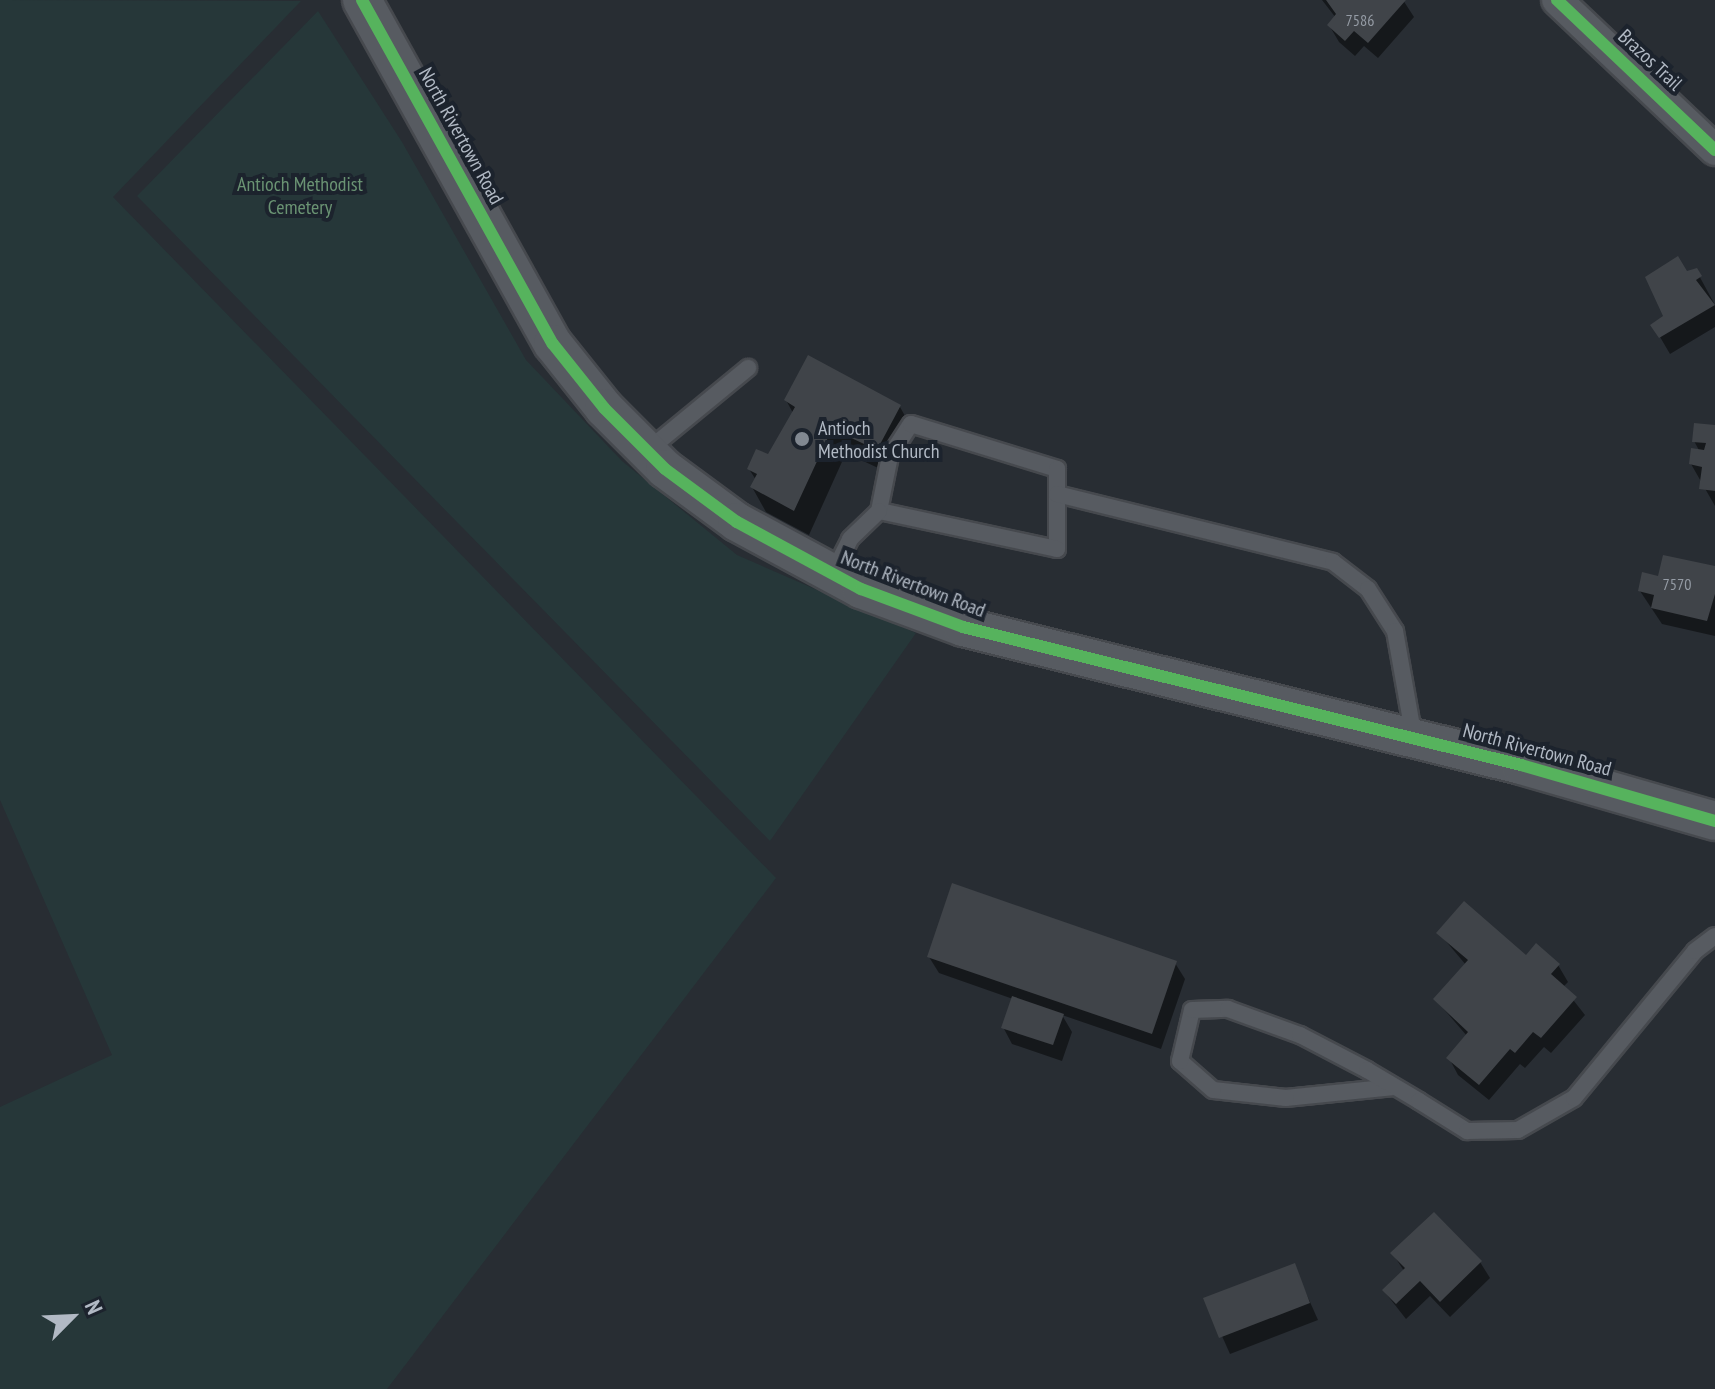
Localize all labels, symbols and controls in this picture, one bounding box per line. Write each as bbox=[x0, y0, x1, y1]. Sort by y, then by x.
house number: 7586 bbox=[1346, 10, 1374, 30]
street label: Brazos Trail bbox=[1613, 24, 1687, 96]
street label: North Rivertown Road bbox=[414, 63, 508, 209]
park label: Antioch Methodist Cemetery bbox=[237, 173, 363, 220]
place label: Antioch Methodist Church bbox=[818, 416, 939, 463]
marker: Antioch Methodist Church bbox=[793, 430, 811, 448]
street label: North Rivertown Road bbox=[837, 545, 989, 623]
house number: 7570 bbox=[1663, 574, 1691, 594]
street label: North Rivertown Road bbox=[1460, 719, 1614, 781]
north arrow bbox=[32, 1277, 112, 1357]
text: N bbox=[79, 1296, 109, 1318]

